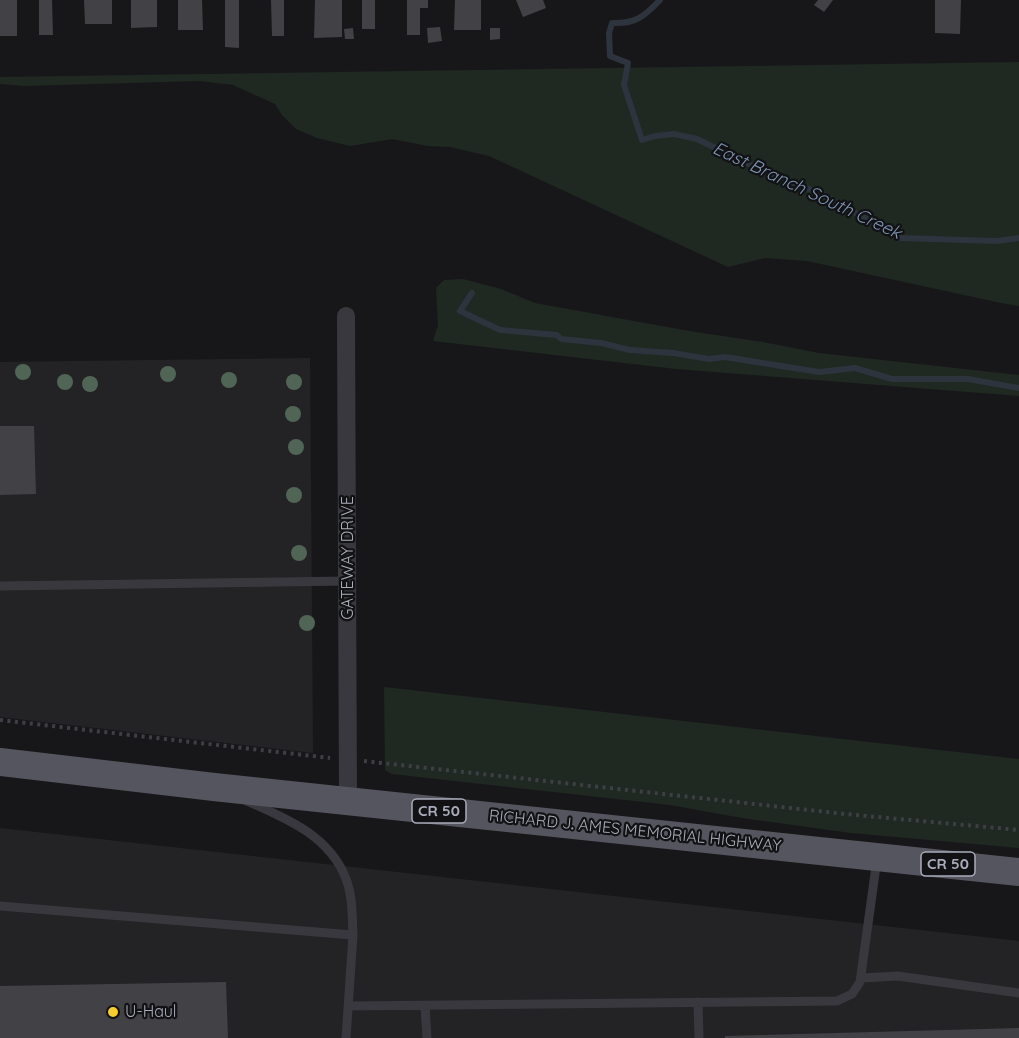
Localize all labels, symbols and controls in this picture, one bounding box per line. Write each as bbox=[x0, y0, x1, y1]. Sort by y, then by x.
water label: East Branch South Creek bbox=[709, 138, 905, 244]
street label: GATEWAY DRIVE bbox=[338, 496, 358, 620]
road number: CR 50 bbox=[412, 799, 466, 823]
street label: RICHARD J. AMES MEMORIAL HIGHWAY bbox=[488, 806, 782, 856]
road number: CR 50 bbox=[921, 852, 975, 876]
place label: U-Haul bbox=[125, 1002, 176, 1022]
marker: U-Haul bbox=[106, 1005, 120, 1019]

